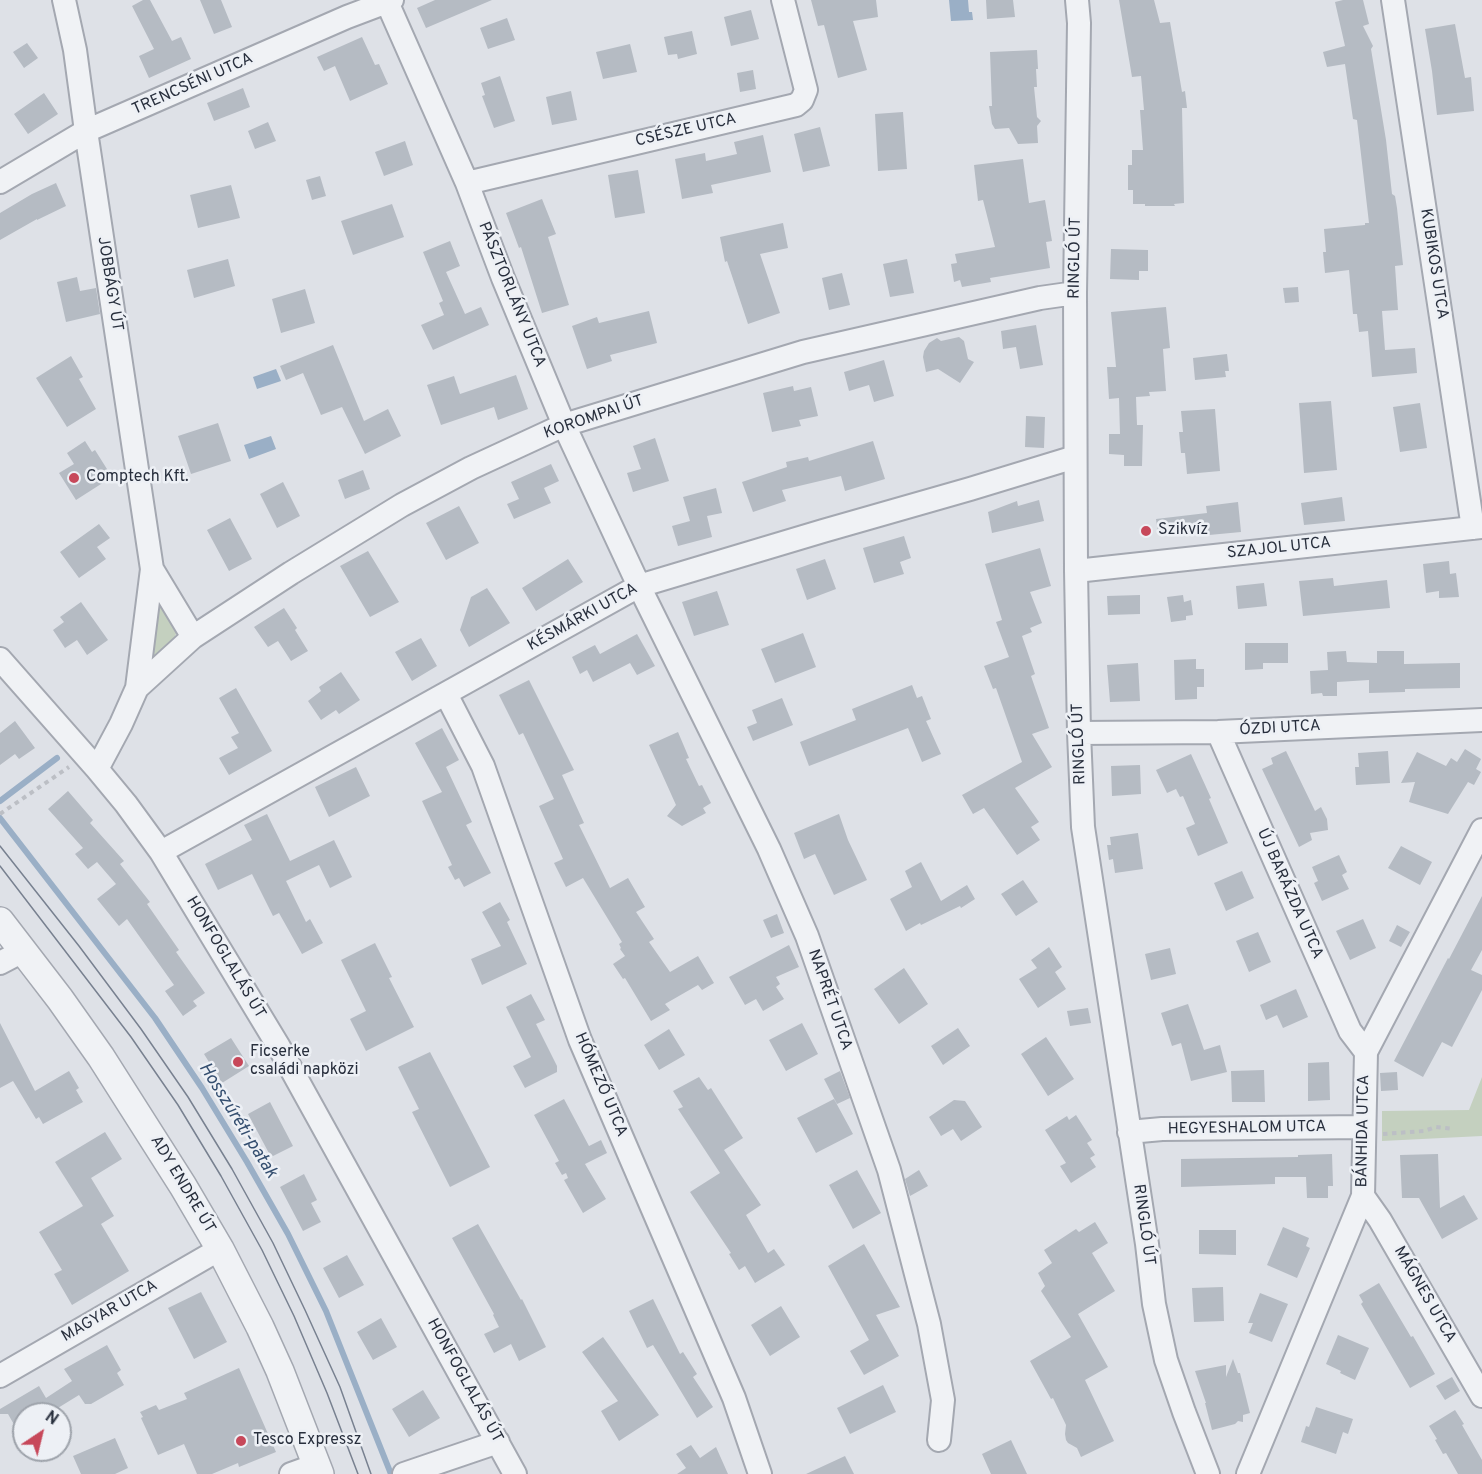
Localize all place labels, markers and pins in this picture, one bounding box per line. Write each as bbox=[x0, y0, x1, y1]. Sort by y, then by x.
place label: Comptech Kft. bbox=[86, 468, 189, 488]
marker: Comptech Kft. bbox=[67, 471, 81, 485]
place label: Szikvíz bbox=[1158, 521, 1208, 541]
marker: Szikvíz bbox=[1139, 524, 1153, 538]
place label: Ficserke családi napközi bbox=[250, 1043, 359, 1081]
marker: Ficserke családi napközi bbox=[231, 1055, 245, 1069]
place label: Tesco Expressz bbox=[253, 1431, 362, 1451]
marker: Tesco Expressz bbox=[234, 1434, 248, 1448]

